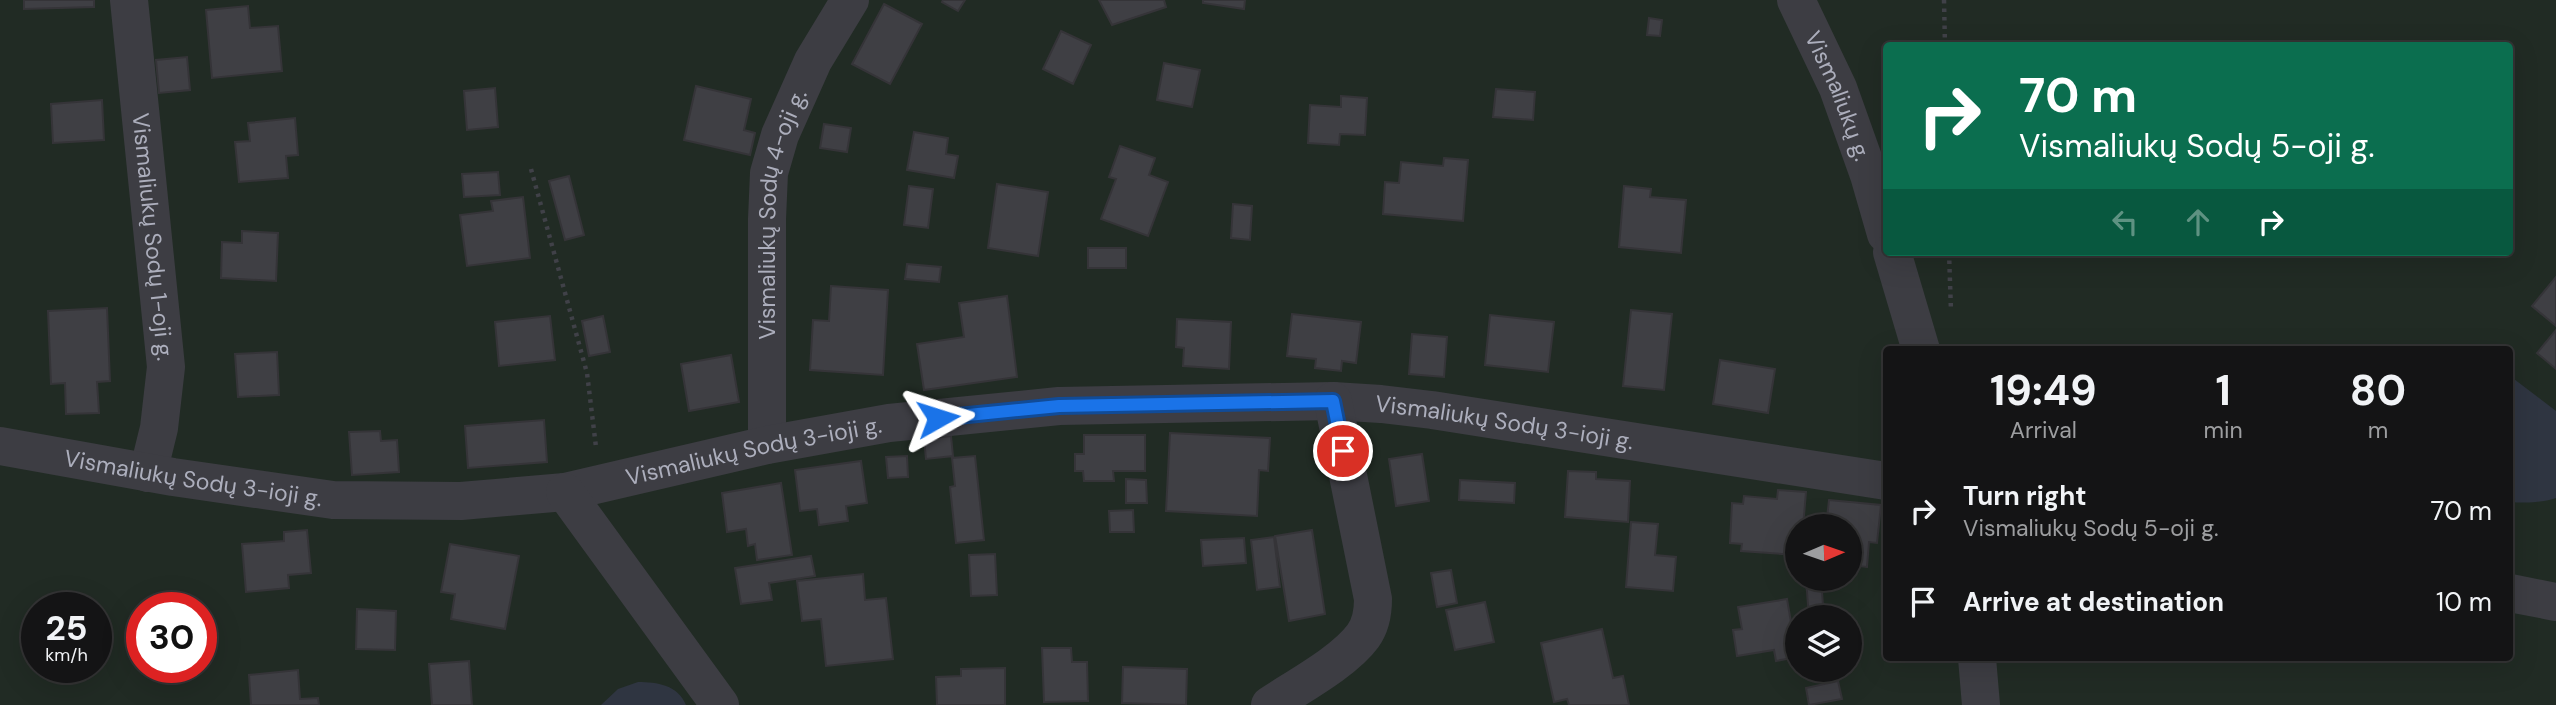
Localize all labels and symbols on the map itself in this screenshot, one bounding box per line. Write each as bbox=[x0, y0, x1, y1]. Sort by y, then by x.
street label: Vismaliukų g. bbox=[1798, 26, 1878, 165]
street label: Vismaliukų Sodų 4-oji g. bbox=[752, 84, 814, 340]
street label: Vismaliukų Sodų 1-oji g. bbox=[125, 111, 180, 362]
position arrow bbox=[901, 381, 975, 455]
street label: Vismaliukų Sodų 3-ioji g. bbox=[1374, 388, 1636, 456]
street label: Vismaliukų Sodų 3-ioji g. bbox=[623, 410, 884, 492]
pin bbox=[1313, 421, 1373, 481]
street label: Vismaliukų Sodų 3-ioji g. bbox=[62, 443, 324, 513]
north arrow bbox=[1785, 514, 1862, 592]
speed limit sign: 30 bbox=[126, 592, 217, 683]

